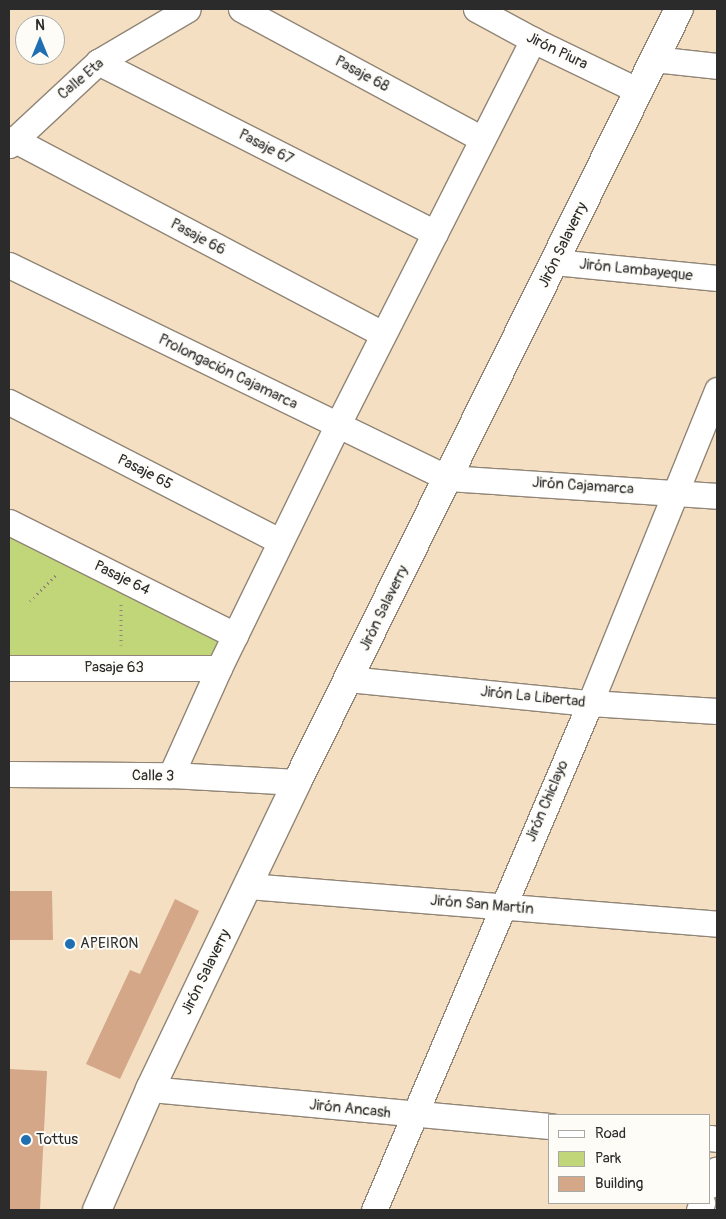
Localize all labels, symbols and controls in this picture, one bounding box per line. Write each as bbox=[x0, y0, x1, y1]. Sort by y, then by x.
north arrow bbox=[15, 15, 65, 65]
text: N bbox=[35, 17, 45, 34]
street label: Jirón Piura bbox=[523, 28, 591, 74]
street label: Pasaje 68 bbox=[332, 52, 392, 96]
street label: Calle Eta bbox=[54, 54, 108, 104]
street label: Pasaje 67 bbox=[236, 126, 296, 168]
street label: Jirón Salaverry bbox=[535, 199, 591, 291]
street label: Pasaje 66 bbox=[167, 215, 229, 259]
street label: Jirón Lambayeque bbox=[578, 255, 694, 285]
street label: Prolongación Cajamarca bbox=[155, 330, 301, 414]
street label: Pasaje 65 bbox=[114, 451, 176, 493]
street label: Jirón Cajamarca bbox=[531, 473, 635, 499]
street label: Pasaje 64 bbox=[91, 557, 153, 599]
street label: Jirón Salaverry bbox=[356, 562, 412, 654]
street label: Pasaje 63 bbox=[84, 659, 144, 677]
street label: Jirón La Libertad bbox=[480, 683, 586, 711]
street label: Jirón Chiclayo bbox=[522, 757, 572, 845]
street label: Calle 3 bbox=[132, 767, 174, 785]
street label: Jirón San Martín bbox=[429, 892, 535, 918]
street label: Jirón Salaverry bbox=[178, 926, 234, 1018]
place label: APEIRON bbox=[80, 935, 138, 953]
marker: APEIRON bbox=[64, 938, 76, 950]
street label: Jirón Ancash bbox=[308, 1096, 392, 1122]
legend bbox=[548, 1114, 711, 1204]
text: Road bbox=[595, 1124, 626, 1143]
place label: Tottus bbox=[36, 1131, 78, 1149]
marker: Tottus bbox=[20, 1134, 32, 1146]
text: Park bbox=[595, 1149, 621, 1168]
text: Building bbox=[595, 1174, 643, 1193]

